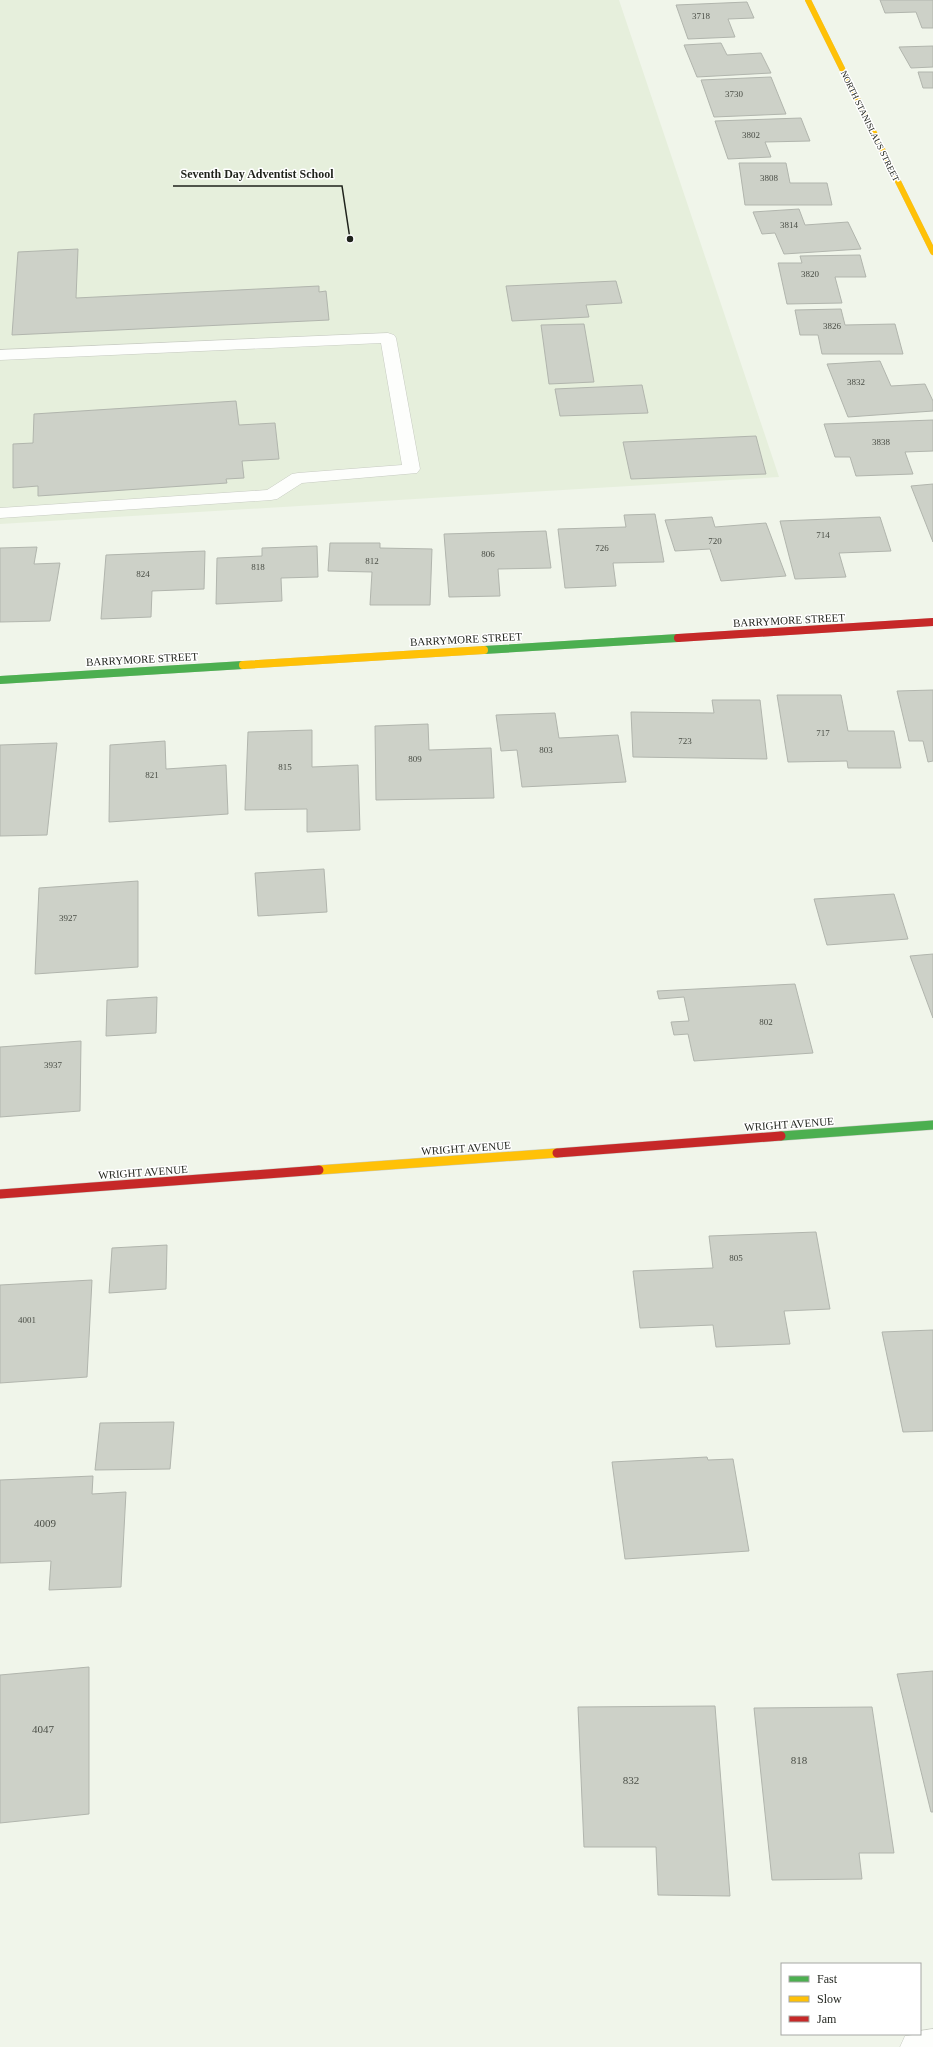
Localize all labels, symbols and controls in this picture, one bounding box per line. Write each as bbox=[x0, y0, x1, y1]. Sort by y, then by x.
house number: 3718 bbox=[692, 11, 711, 21]
street label: NORTH STANISLAUS STREET bbox=[839, 69, 902, 184]
house number: 3730 bbox=[725, 89, 744, 99]
house number: 3802 bbox=[742, 130, 760, 140]
callout: Seventh Day Adventist School bbox=[173, 162, 342, 186]
text: Seventh Day Adventist School bbox=[180, 167, 334, 181]
house number: 3808 bbox=[760, 173, 779, 183]
house number: 3814 bbox=[780, 220, 799, 230]
house number: 3820 bbox=[801, 269, 820, 279]
house number: 3826 bbox=[823, 321, 842, 331]
house number: 3832 bbox=[847, 377, 865, 387]
house number: 3838 bbox=[872, 437, 891, 447]
house number: 714 bbox=[816, 530, 830, 540]
house number: 720 bbox=[708, 536, 722, 546]
house number: 726 bbox=[595, 543, 609, 553]
house number: 806 bbox=[481, 549, 495, 559]
house number: 812 bbox=[365, 556, 379, 566]
house number: 818 bbox=[251, 562, 265, 572]
house number: 824 bbox=[136, 569, 150, 579]
street label: BARRYMORE STREET bbox=[733, 611, 846, 629]
street label: BARRYMORE STREET bbox=[410, 630, 523, 648]
street label: BARRYMORE STREET bbox=[86, 650, 199, 668]
house number: 717 bbox=[816, 728, 830, 738]
house number: 723 bbox=[678, 736, 692, 746]
house number: 803 bbox=[539, 745, 553, 755]
house number: 809 bbox=[408, 754, 422, 764]
house number: 815 bbox=[278, 762, 292, 772]
house number: 821 bbox=[145, 770, 159, 780]
house number: 3927 bbox=[59, 913, 78, 923]
house number: 802 bbox=[759, 1017, 773, 1027]
house number: 3937 bbox=[44, 1060, 63, 1070]
street label: WRIGHT AVENUE bbox=[744, 1115, 834, 1133]
street label: WRIGHT AVENUE bbox=[421, 1139, 511, 1157]
street label: WRIGHT AVENUE bbox=[98, 1163, 188, 1181]
house number: 805 bbox=[729, 1253, 743, 1263]
house number: 4001 bbox=[18, 1315, 36, 1325]
house number: 4009 bbox=[34, 1517, 57, 1529]
house number: 4047 bbox=[32, 1723, 55, 1735]
house number: 818 bbox=[791, 1754, 808, 1766]
house number: 832 bbox=[623, 1774, 639, 1786]
legend bbox=[781, 1963, 921, 2035]
text: Fast bbox=[817, 1972, 838, 1986]
text: Slow bbox=[817, 1992, 842, 2006]
text: Jam bbox=[817, 2012, 837, 2026]

